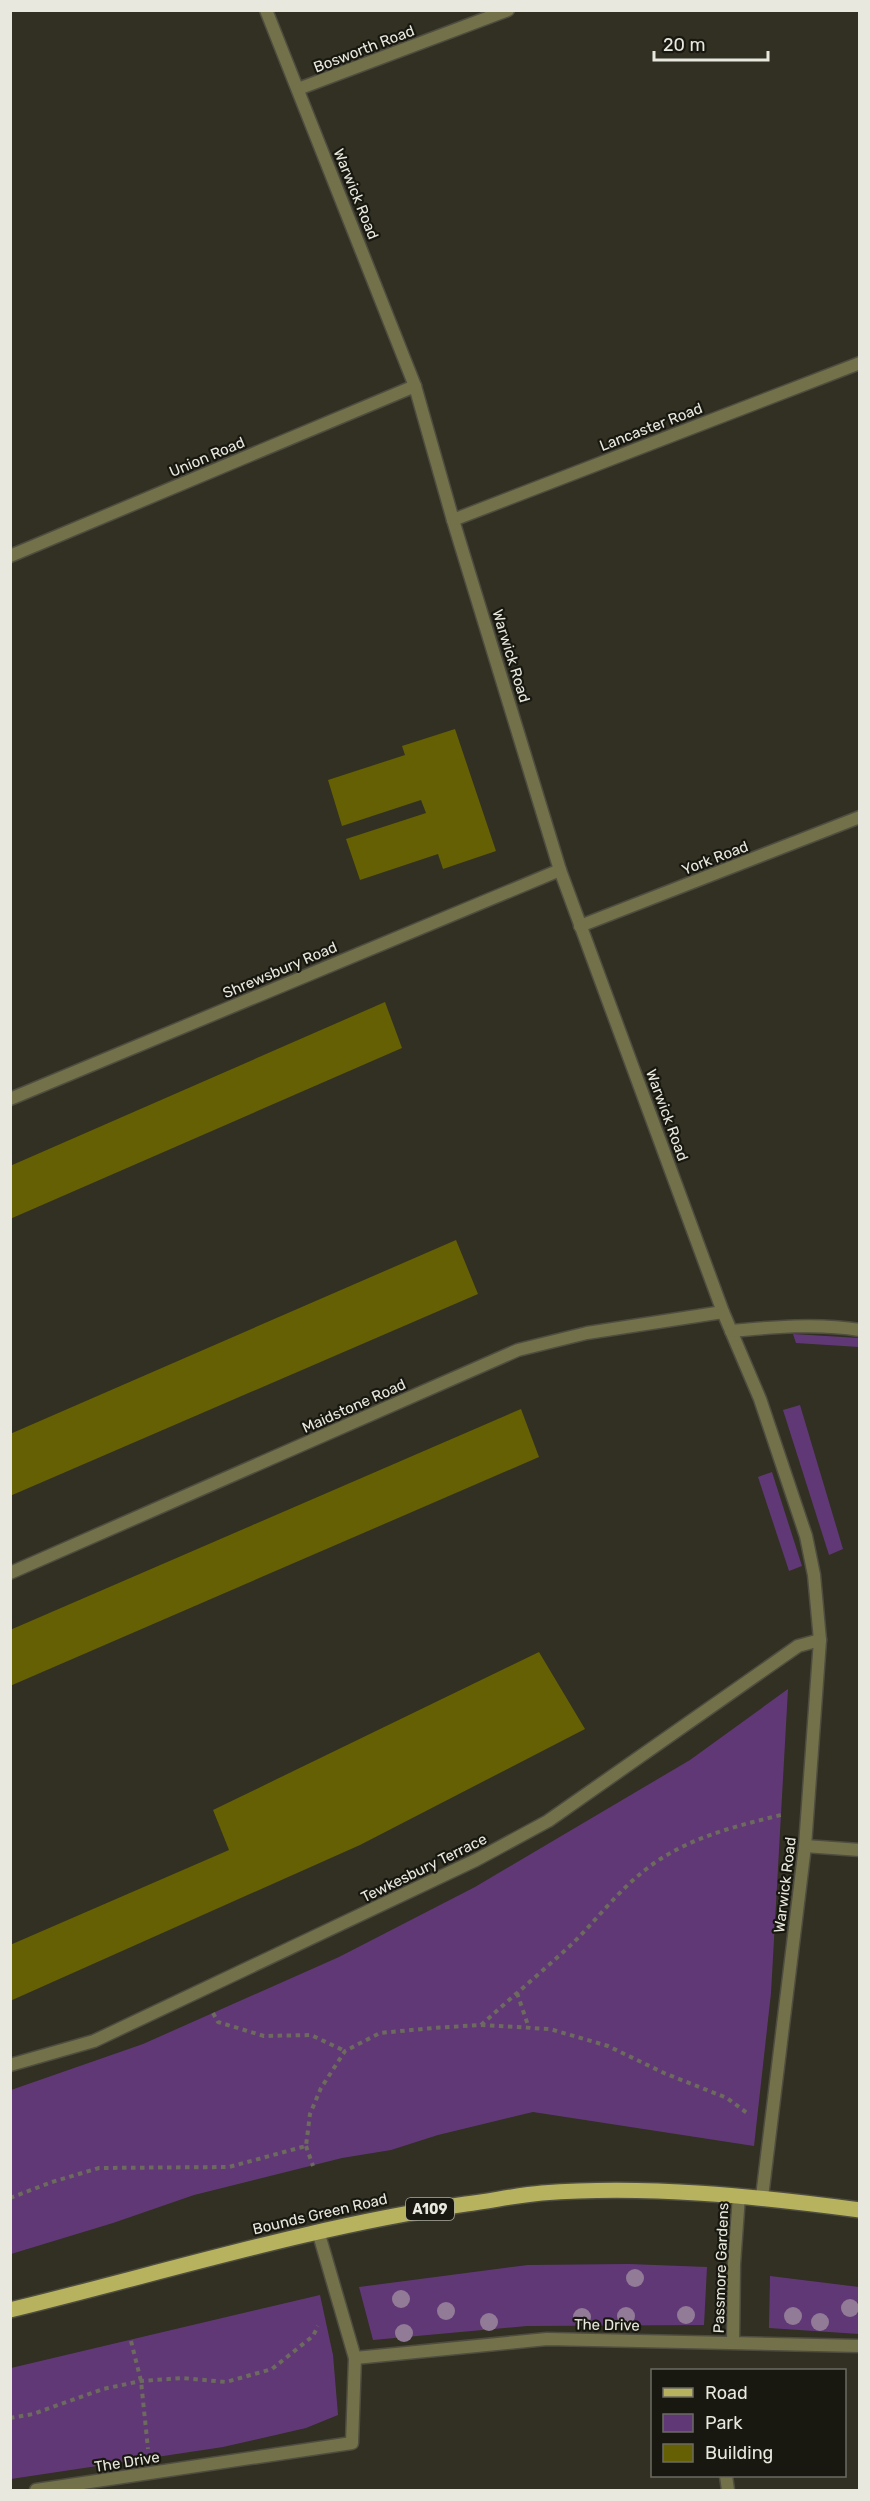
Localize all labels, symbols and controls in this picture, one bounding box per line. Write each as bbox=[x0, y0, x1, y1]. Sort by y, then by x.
street label: Bosworth Road bbox=[311, 22, 417, 76]
scale bar bbox=[654, 24, 768, 62]
text: 20 m bbox=[663, 34, 705, 56]
street label: Warwick Road bbox=[330, 146, 382, 242]
street label: Lancaster Road bbox=[597, 399, 705, 455]
street label: Union Road bbox=[167, 433, 247, 481]
street label: Warwick Road bbox=[488, 607, 534, 705]
street label: York Road bbox=[679, 837, 751, 879]
street label: Shrewsbury Road bbox=[220, 938, 340, 1002]
street label: Warwick Road bbox=[642, 1067, 692, 1163]
street label: Maidstone Road bbox=[299, 1375, 409, 1437]
street label: Tewkesbury Terrace bbox=[358, 1830, 490, 1906]
street label: Warwick Road bbox=[770, 1836, 800, 1934]
street label: Bounds Green Road bbox=[251, 2190, 389, 2238]
road number: A109 bbox=[406, 2198, 454, 2220]
street label: Passmore Gardens bbox=[710, 2202, 732, 2334]
street label: The Drive bbox=[574, 2315, 640, 2335]
legend bbox=[651, 2369, 846, 2477]
text: Road bbox=[705, 2382, 748, 2404]
text: Park bbox=[705, 2412, 743, 2434]
text: Building bbox=[705, 2442, 773, 2464]
street label: The Drive bbox=[93, 2448, 161, 2476]

